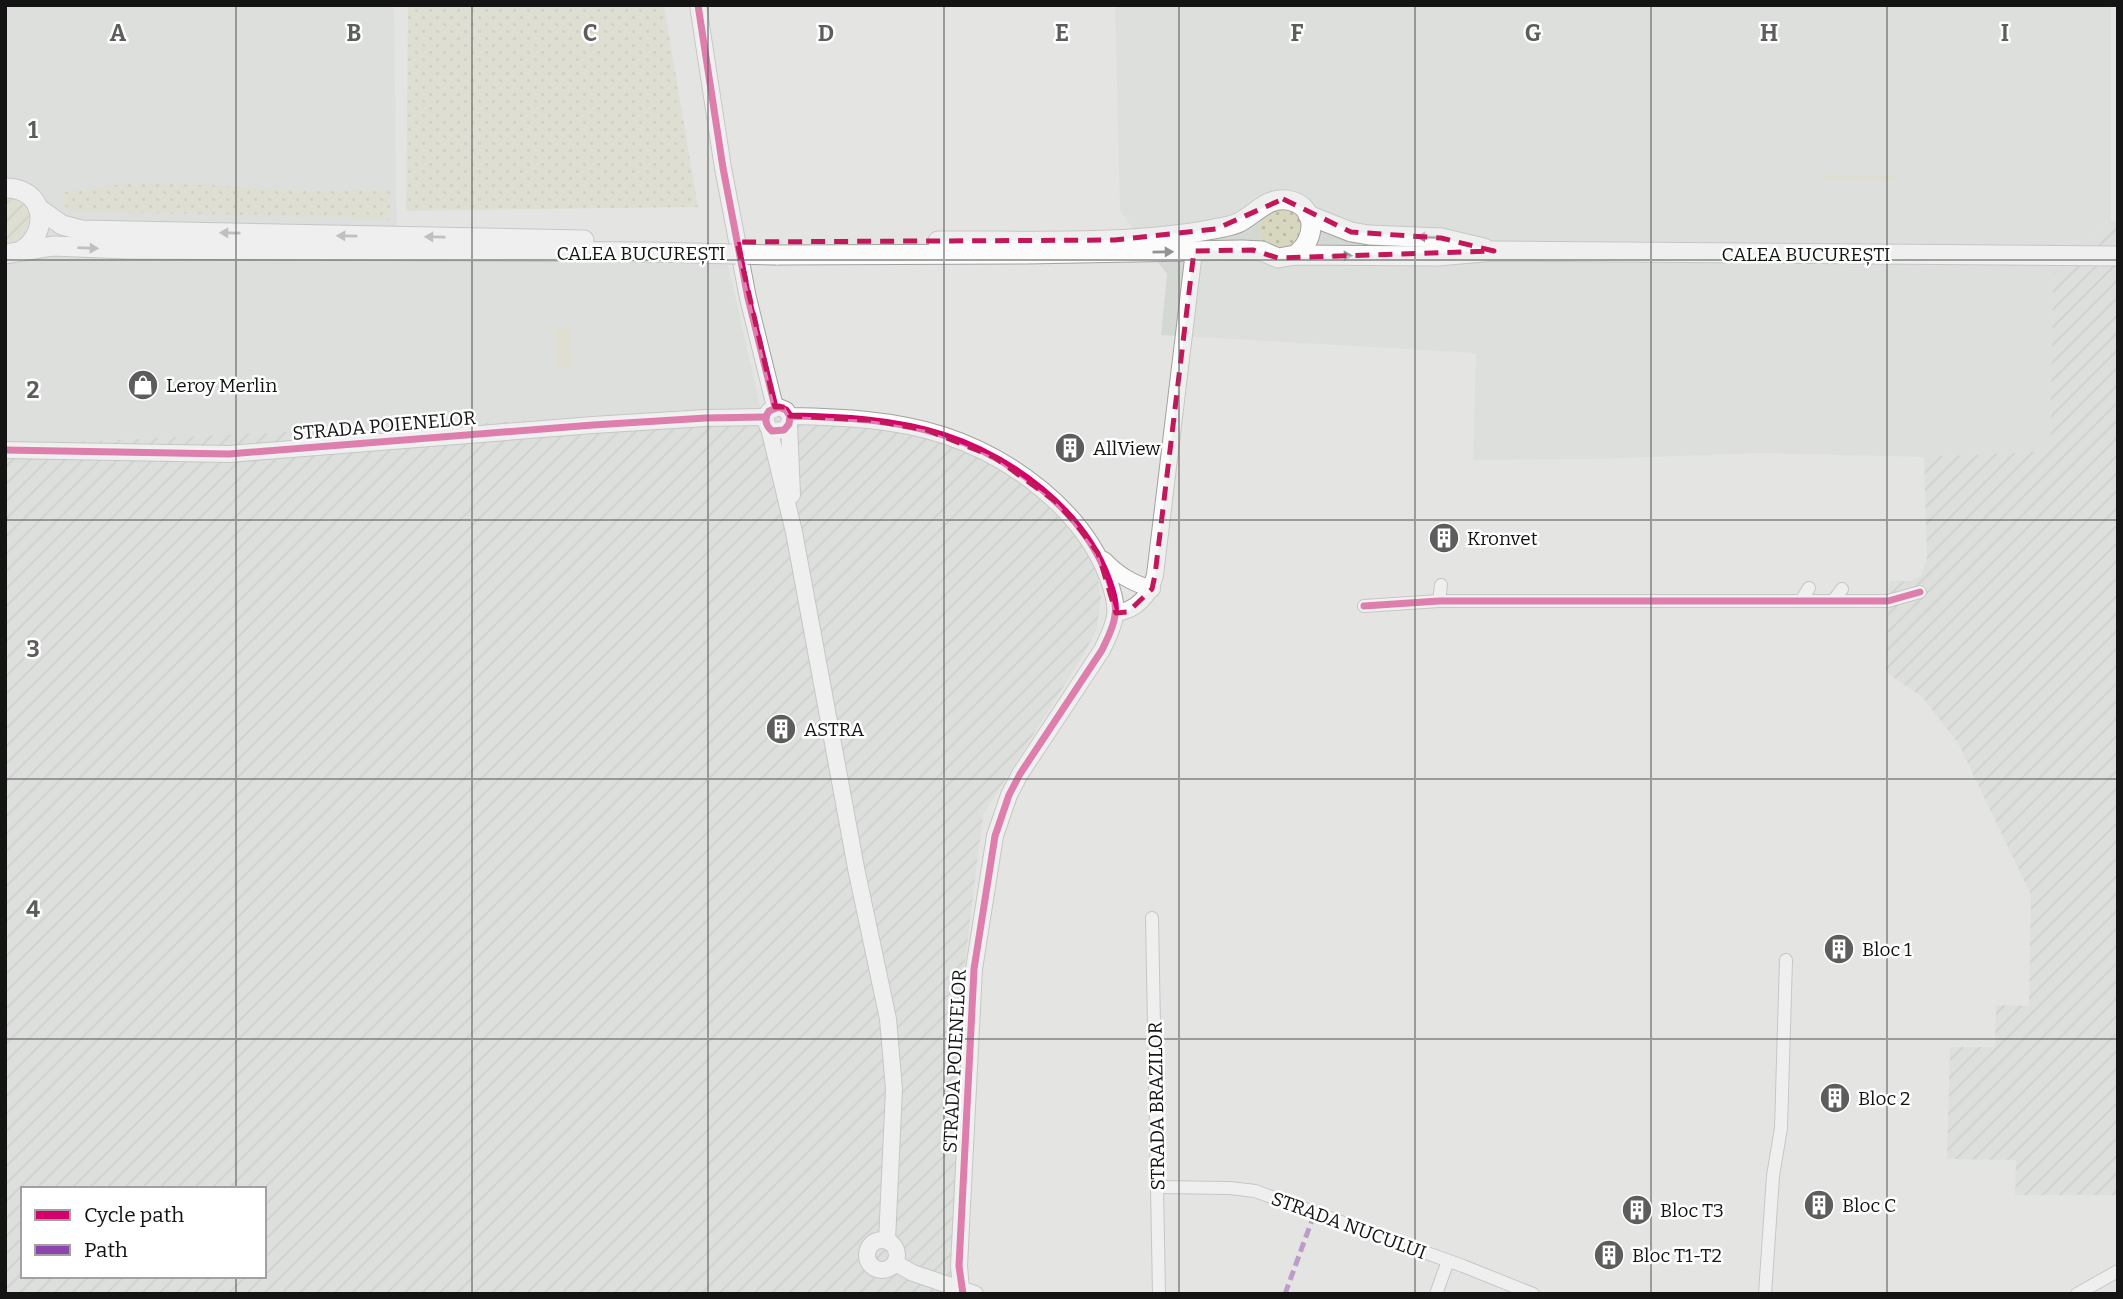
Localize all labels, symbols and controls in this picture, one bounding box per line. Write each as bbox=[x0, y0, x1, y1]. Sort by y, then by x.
text: A bbox=[110, 19, 127, 47]
text: B bbox=[347, 19, 361, 47]
text: C bbox=[583, 19, 597, 47]
text: D bbox=[818, 19, 834, 47]
text: E bbox=[1055, 19, 1069, 47]
text: F bbox=[1291, 19, 1304, 47]
text: G bbox=[1525, 19, 1542, 47]
text: H bbox=[1760, 19, 1778, 47]
text: I bbox=[2001, 19, 2009, 47]
text: 1 bbox=[28, 116, 38, 144]
one-way arrow bbox=[219, 228, 241, 239]
one-way arrow bbox=[336, 230, 358, 241]
one-way arrow bbox=[424, 231, 446, 243]
one-way arrow bbox=[1416, 232, 1438, 243]
one-way arrow bbox=[78, 242, 100, 253]
street label: CALEA BUCUREȘTI bbox=[556, 242, 726, 265]
street label: CALEA BUCUREȘTI bbox=[1721, 243, 1891, 266]
one-way arrow bbox=[1152, 246, 1174, 257]
one-way arrow bbox=[1331, 250, 1353, 261]
shop icon: Leroy Merlin bbox=[126, 368, 160, 402]
place label: Leroy Merlin bbox=[166, 374, 277, 397]
text: 2 bbox=[27, 376, 40, 404]
street label: STRADA POIENELOR bbox=[291, 406, 477, 445]
building icon: AllView bbox=[1053, 431, 1087, 465]
place label: AllView bbox=[1093, 437, 1161, 460]
building icon: Kronvet bbox=[1427, 521, 1461, 555]
place label: Kronvet bbox=[1467, 527, 1538, 550]
text: 3 bbox=[26, 635, 40, 663]
building icon: ASTRA bbox=[764, 712, 798, 746]
place label: ASTRA bbox=[804, 718, 865, 741]
text: 4 bbox=[26, 895, 40, 923]
building icon: Bloc 1 bbox=[1822, 932, 1856, 966]
place label: Bloc 1 bbox=[1862, 938, 1912, 961]
street label: STRADA POIENELOR bbox=[938, 968, 971, 1154]
street label: STRADA BRAZILOR bbox=[1144, 1021, 1169, 1191]
building icon: Bloc 2 bbox=[1818, 1081, 1852, 1115]
place label: Bloc 2 bbox=[1858, 1087, 1910, 1110]
legend bbox=[21, 1187, 266, 1278]
street label: STRADA NUCULUI bbox=[1268, 1187, 1429, 1264]
building icon: Bloc C bbox=[1802, 1188, 1836, 1222]
building icon: Bloc T3 bbox=[1620, 1193, 1654, 1227]
place label: Bloc C bbox=[1842, 1194, 1896, 1217]
place label: Bloc T3 bbox=[1660, 1199, 1724, 1222]
text: Cycle path bbox=[84, 1202, 184, 1228]
text: Path bbox=[84, 1237, 128, 1263]
building icon: Bloc T1-T2 bbox=[1592, 1238, 1626, 1272]
place label: Bloc T1-T2 bbox=[1632, 1244, 1722, 1267]

